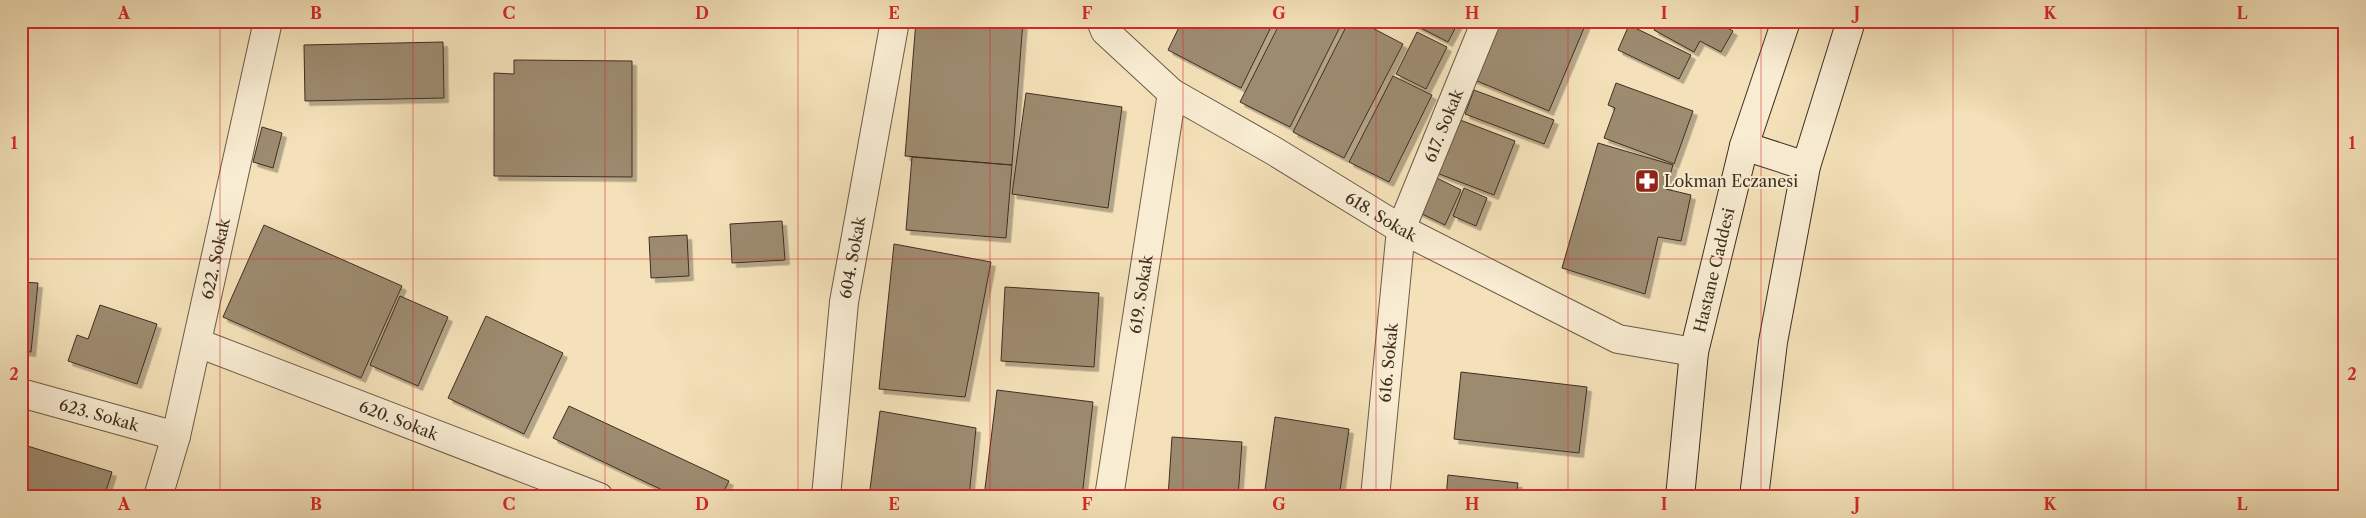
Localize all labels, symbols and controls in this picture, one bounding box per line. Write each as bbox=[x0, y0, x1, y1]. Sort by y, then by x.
text: A bbox=[117, 3, 131, 23]
text: B bbox=[310, 3, 322, 23]
text: C bbox=[503, 3, 515, 23]
text: D bbox=[695, 3, 709, 23]
text: E bbox=[888, 3, 900, 23]
text: F bbox=[1082, 3, 1093, 23]
text: G bbox=[1272, 3, 1286, 23]
text: H bbox=[1465, 3, 1479, 23]
text: I bbox=[1661, 3, 1668, 23]
text: J bbox=[1851, 3, 1860, 23]
text: K bbox=[2044, 3, 2058, 23]
text: L bbox=[2236, 3, 2248, 23]
street label: 617. Sokak bbox=[1419, 85, 1467, 165]
text: 1 bbox=[10, 133, 18, 153]
text: 1 bbox=[2348, 133, 2356, 153]
pharmacy icon: Lokman Eczanesi bbox=[1634, 168, 1660, 194]
place label: Lokman Eczanesi bbox=[1664, 171, 1798, 191]
street label: 618. Sokak bbox=[1342, 187, 1421, 246]
street label: Hastane Caddesi bbox=[1689, 206, 1739, 334]
street label: 604. Sokak bbox=[835, 214, 869, 300]
street label: 622. Sokak bbox=[197, 216, 234, 301]
street label: 619. Sokak bbox=[1125, 253, 1157, 335]
street label: 616. Sokak bbox=[1374, 321, 1402, 403]
text: 2 bbox=[9, 364, 19, 384]
text: 2 bbox=[2347, 364, 2357, 384]
street label: 623. Sokak bbox=[57, 394, 142, 435]
street label: 620. Sokak bbox=[356, 396, 442, 445]
text: A bbox=[117, 494, 131, 514]
text: B bbox=[310, 494, 322, 514]
text: C bbox=[503, 494, 515, 514]
text: D bbox=[695, 494, 709, 514]
text: E bbox=[888, 494, 900, 514]
text: F bbox=[1082, 494, 1093, 514]
text: G bbox=[1272, 494, 1286, 514]
text: H bbox=[1465, 494, 1479, 514]
text: I bbox=[1661, 494, 1668, 514]
text: J bbox=[1851, 494, 1860, 514]
text: K bbox=[2044, 494, 2058, 514]
text: L bbox=[2236, 494, 2248, 514]

